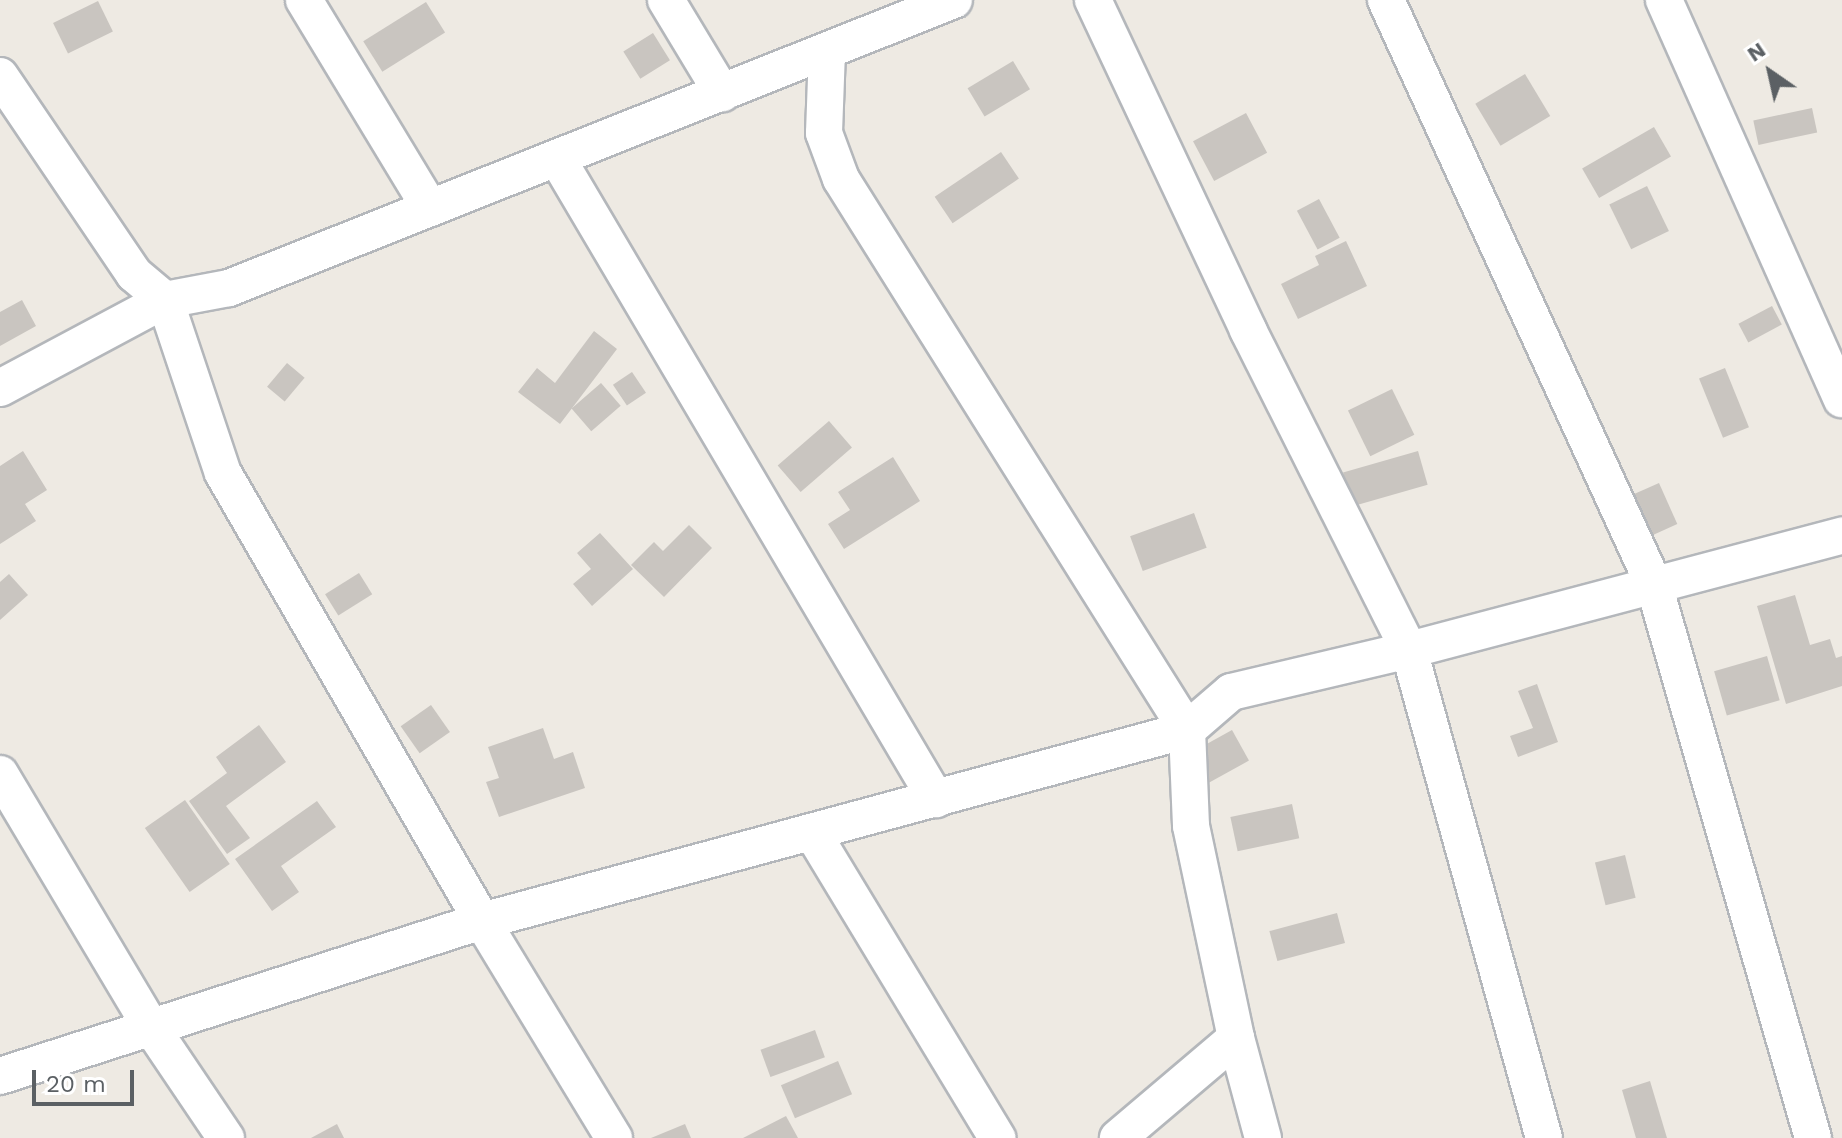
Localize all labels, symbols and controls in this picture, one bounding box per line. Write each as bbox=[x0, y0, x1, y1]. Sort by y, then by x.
north arrow bbox=[1730, 32, 1810, 112]
text: N bbox=[1743, 37, 1770, 67]
scale bar bbox=[36, 1054, 138, 1104]
text: 20 m bbox=[46, 1070, 106, 1098]

